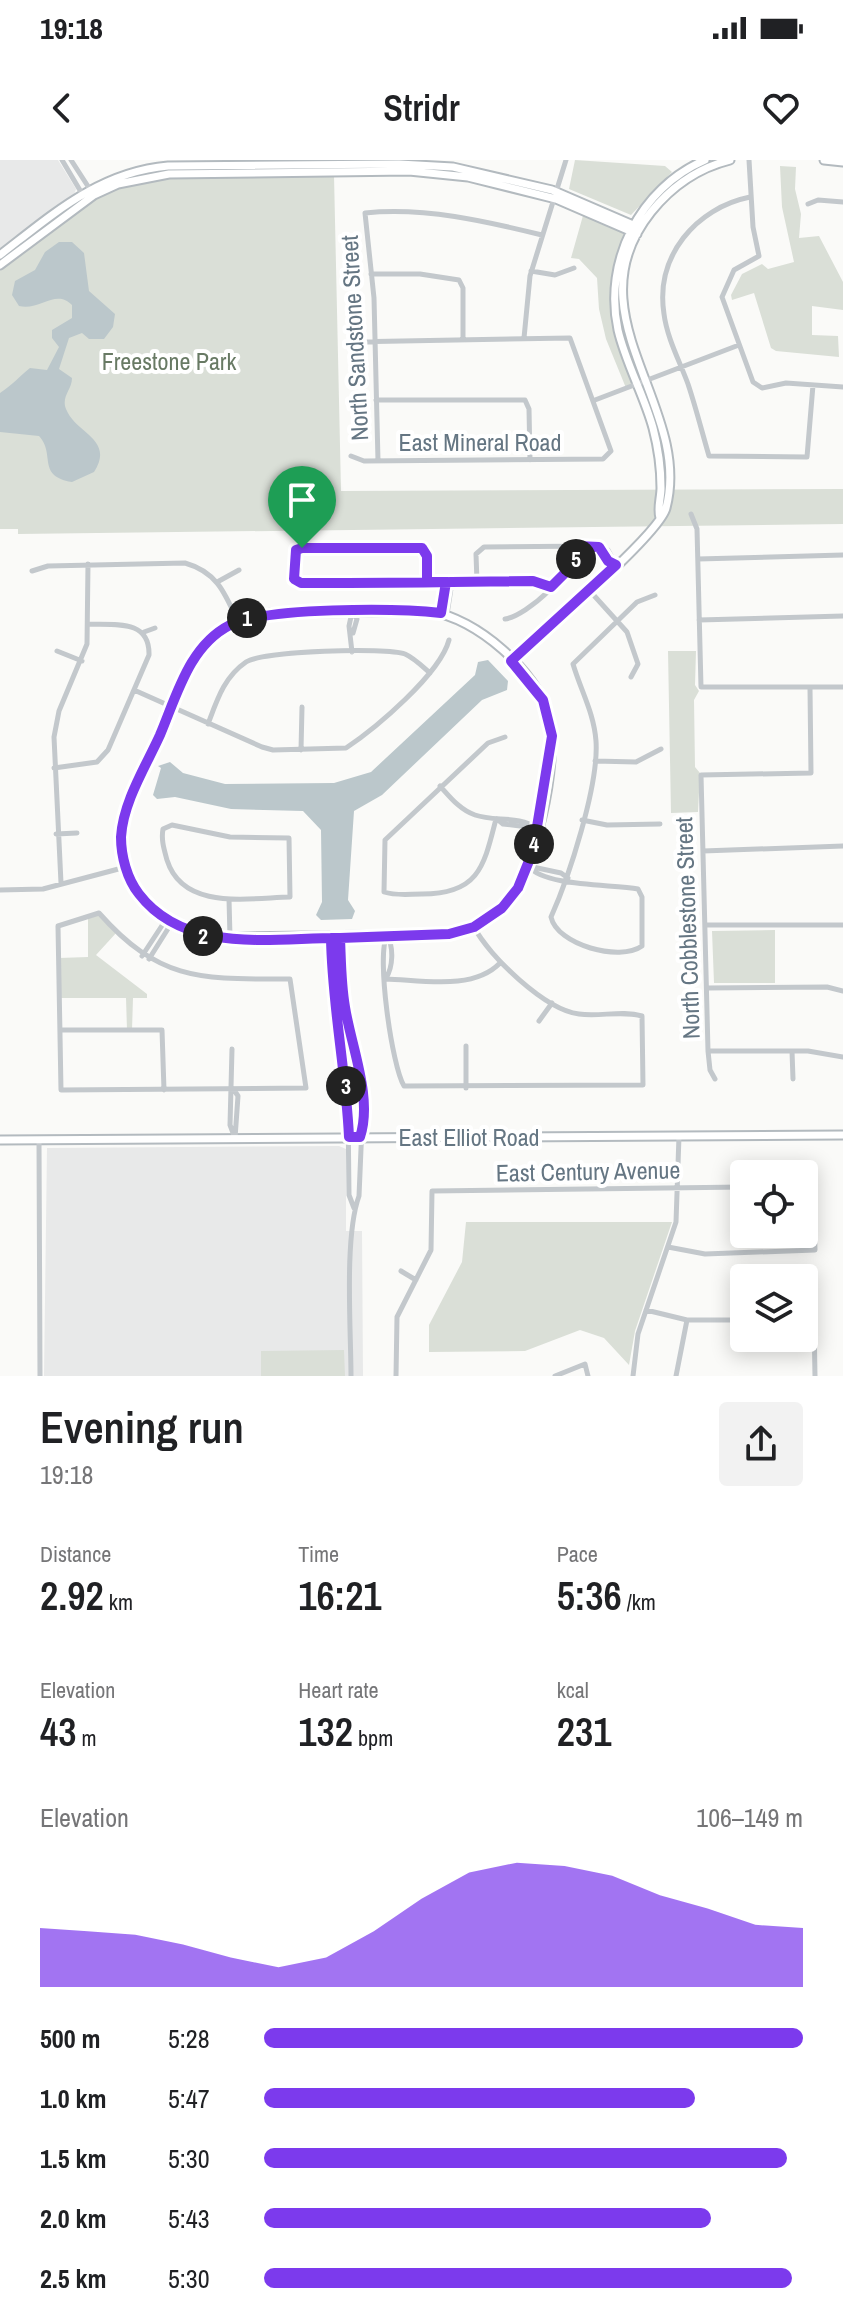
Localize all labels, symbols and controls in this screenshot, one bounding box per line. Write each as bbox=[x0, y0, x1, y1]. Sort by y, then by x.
text: 19:18 bbox=[40, 8, 103, 48]
text: Stridr bbox=[383, 84, 460, 132]
icon: back bbox=[40, 86, 84, 130]
icon: heart bbox=[759, 86, 803, 130]
street label: North Sandstone Street bbox=[333, 234, 375, 442]
park label: Freestone Park bbox=[102, 345, 236, 377]
street label: East Mineral Road bbox=[399, 426, 561, 458]
pin bbox=[268, 466, 336, 548]
icon: arrive bbox=[280, 478, 324, 522]
pin: 5 bbox=[556, 539, 596, 579]
text: 5 bbox=[571, 544, 581, 574]
pin: 1 bbox=[227, 598, 267, 638]
text: 1 bbox=[242, 603, 252, 633]
street label: North Cobblestone Street bbox=[667, 816, 707, 1040]
pin: 4 bbox=[514, 824, 554, 864]
text: 4 bbox=[529, 829, 539, 859]
pin: 2 bbox=[183, 916, 223, 956]
text: 2 bbox=[198, 921, 208, 951]
pin: 3 bbox=[326, 1066, 366, 1106]
text: 3 bbox=[341, 1071, 351, 1101]
street label: East Elliot Road bbox=[398, 1121, 540, 1153]
street label: East Century Avenue bbox=[495, 1153, 681, 1189]
map controls bbox=[730, 1160, 818, 1352]
button: locate bbox=[730, 1160, 818, 1248]
button: layers bbox=[730, 1264, 818, 1352]
text: Evening run bbox=[40, 1397, 244, 1457]
button: share bbox=[719, 1402, 803, 1486]
text: 19:18 bbox=[40, 1457, 93, 1492]
text: Distance bbox=[40, 1539, 111, 1569]
text: Time bbox=[298, 1539, 339, 1569]
text: Pace bbox=[557, 1539, 598, 1569]
text: 2.92 bbox=[40, 1569, 104, 1622]
text: 16:21 bbox=[298, 1569, 382, 1622]
text: 5:36 bbox=[557, 1569, 622, 1622]
text: km bbox=[104, 1587, 133, 1617]
text: /km bbox=[622, 1587, 656, 1617]
text: Elevation bbox=[40, 1675, 115, 1705]
text: Heart rate bbox=[298, 1675, 379, 1705]
text: kcal bbox=[557, 1675, 589, 1705]
text: 43 bbox=[40, 1705, 76, 1758]
text: 132 bbox=[298, 1705, 353, 1758]
text: 231 bbox=[557, 1705, 611, 1758]
text: m bbox=[76, 1723, 97, 1753]
text: bpm bbox=[353, 1723, 393, 1753]
text: Elevation bbox=[40, 1800, 129, 1835]
text: 106–149 m bbox=[696, 1800, 803, 1835]
text: 500 m bbox=[40, 2021, 100, 2056]
text: 5:28 bbox=[168, 2021, 210, 2056]
text: 1.0 km bbox=[40, 2081, 106, 2116]
text: 5:47 bbox=[168, 2081, 210, 2116]
text: 1.5 km bbox=[40, 2141, 106, 2176]
text: 5:30 bbox=[168, 2141, 210, 2176]
text: 2.0 km bbox=[40, 2201, 106, 2236]
text: 5:43 bbox=[168, 2201, 210, 2236]
text: 2.5 km bbox=[40, 2261, 106, 2296]
text: 5:30 bbox=[168, 2261, 210, 2296]

